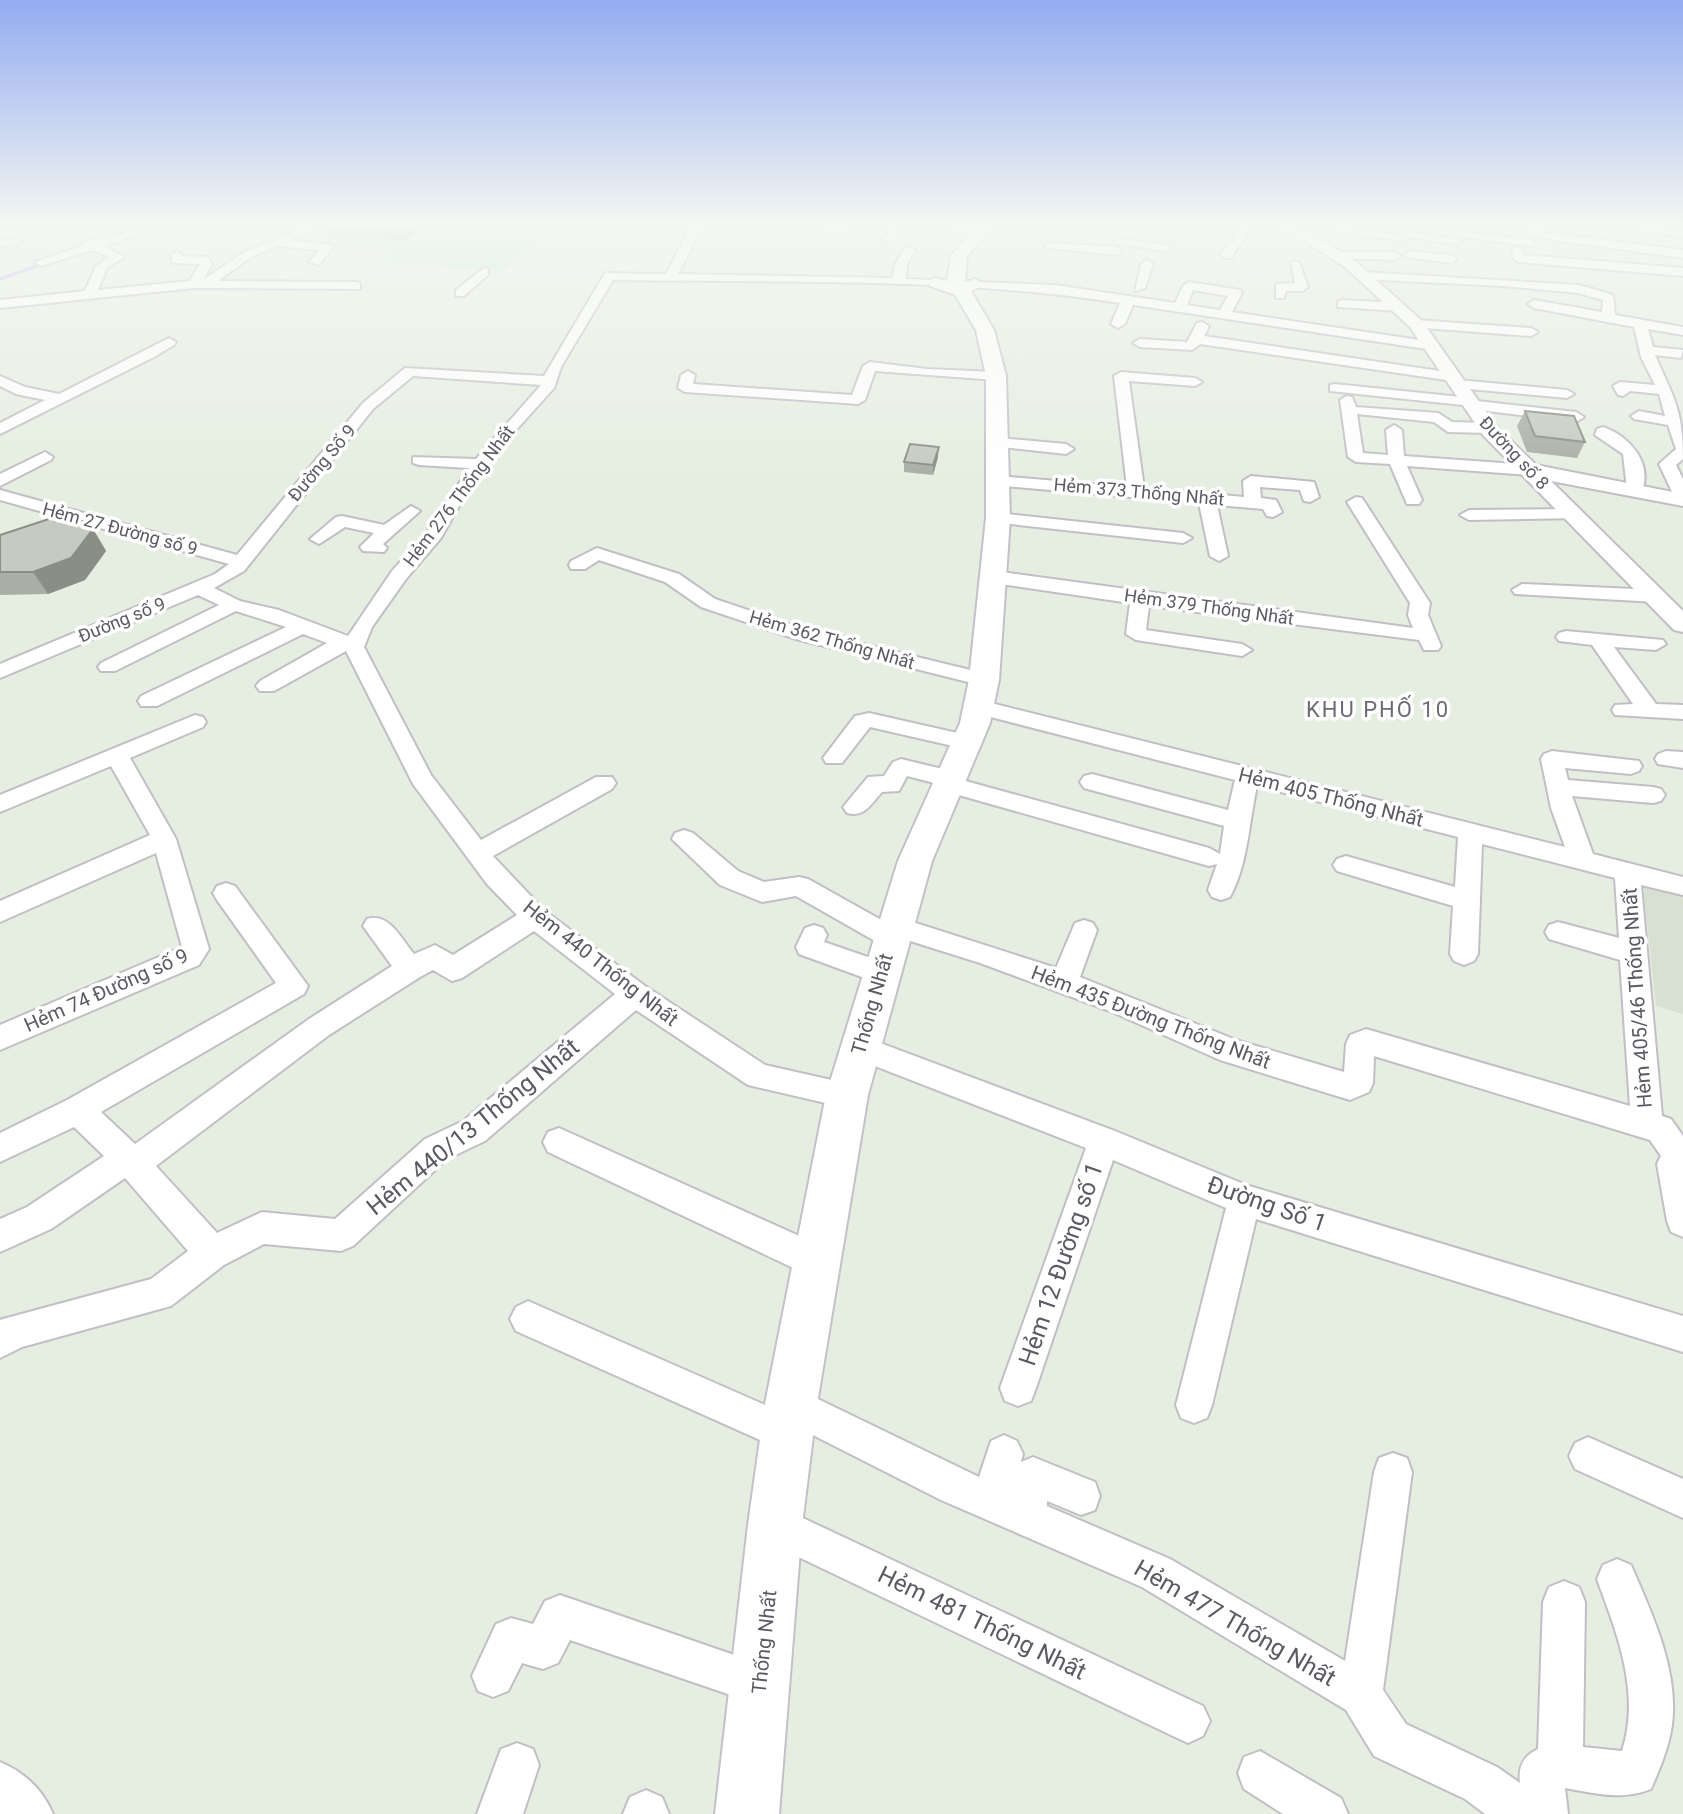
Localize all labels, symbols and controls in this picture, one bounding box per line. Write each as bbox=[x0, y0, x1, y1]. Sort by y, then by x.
street label: Đường số 8 bbox=[1475, 412, 1553, 494]
street label: Đường Số 9 bbox=[284, 420, 360, 505]
street label: Hẻm 276 Thống Nhất bbox=[399, 421, 518, 570]
street label: Hẻm 373 Thống Nhất bbox=[1053, 474, 1225, 509]
street label: Hẻm 27 Đường số 9 bbox=[40, 498, 200, 559]
street label: Hẻm 379 Thống Nhất bbox=[1123, 584, 1295, 629]
street label: Đường số 9 bbox=[75, 593, 168, 647]
street label: Hẻm 362 Thống Nhất bbox=[747, 606, 917, 673]
district label: KHU PHỐ 10 bbox=[1306, 695, 1450, 722]
street label: Hẻm 405 Thống Nhất bbox=[1236, 762, 1426, 832]
street label: Hẻm 405/46 Thống Nhất bbox=[1617, 887, 1657, 1109]
street label: Hẻm 440 Thống Nhất bbox=[519, 895, 683, 1031]
street label: Hẻm 74 Đường số 9 bbox=[20, 943, 192, 1037]
street label: Thống Nhất bbox=[846, 951, 898, 1057]
street label: Hẻm 435 Đường Thống Nhất bbox=[1028, 960, 1274, 1074]
street label: Hẻm 440/13 Thống Nhất bbox=[361, 1033, 585, 1221]
street label: Hẻm 12 Đường số 1 bbox=[1013, 1159, 1109, 1369]
street label: Đường Số 1 bbox=[1203, 1170, 1331, 1238]
street label: Hẻm 477 Thống Nhất bbox=[1129, 1554, 1341, 1692]
street label: Hẻm 481 Thống Nhất bbox=[873, 1560, 1091, 1686]
street label: Thống Nhất bbox=[747, 1589, 781, 1695]

